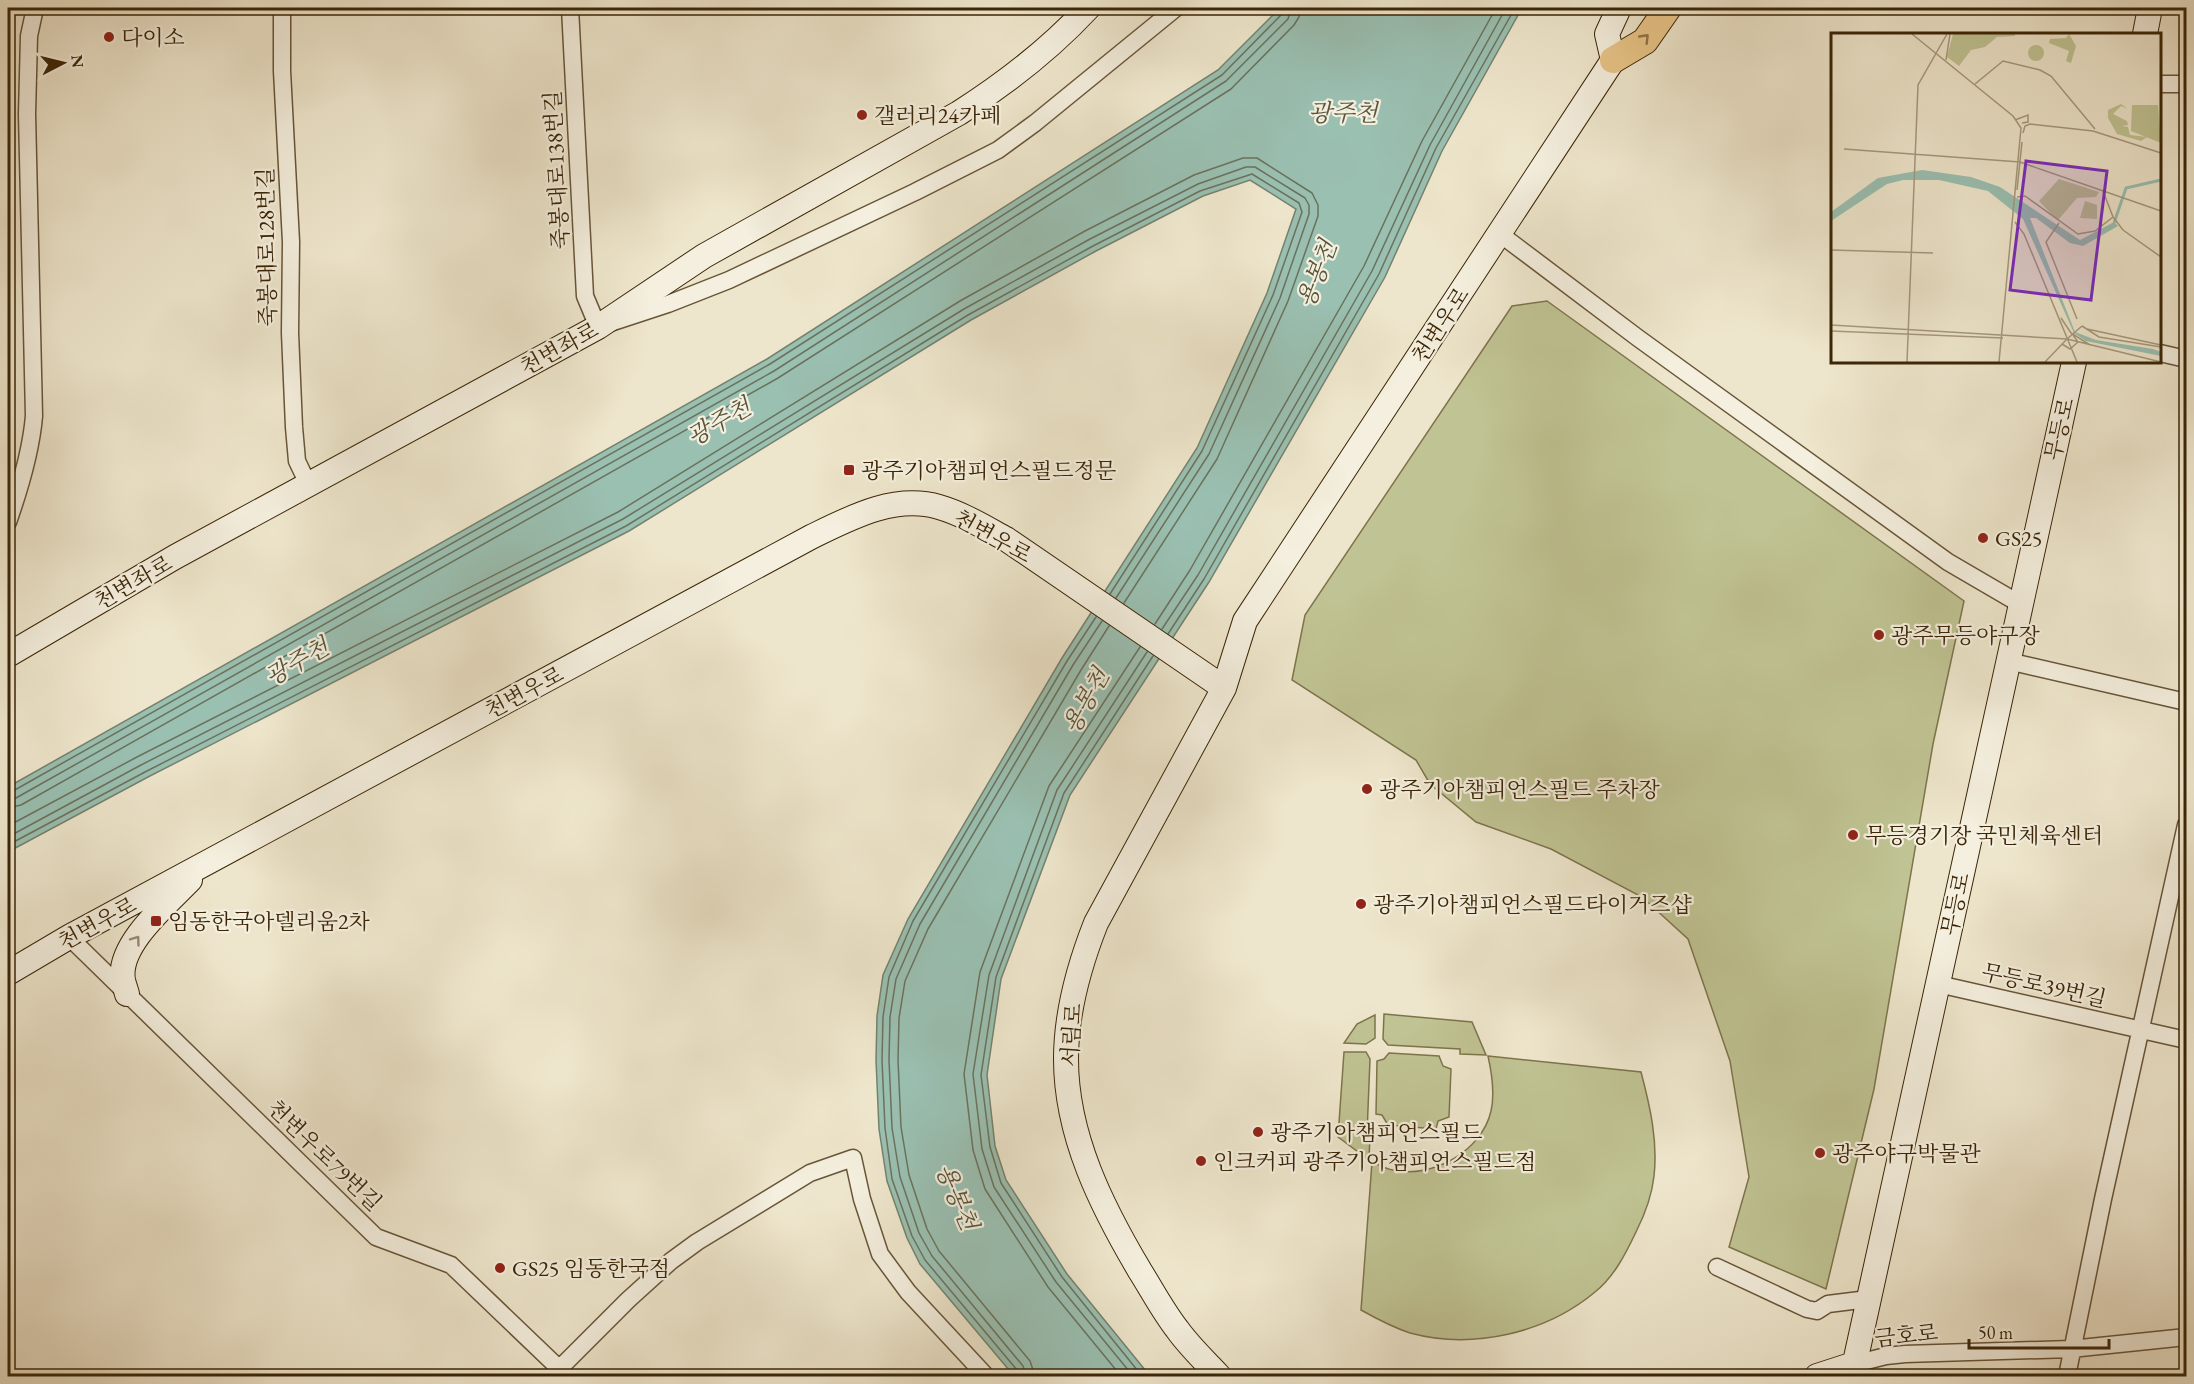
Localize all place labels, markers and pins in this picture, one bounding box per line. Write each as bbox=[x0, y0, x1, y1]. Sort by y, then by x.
place label: 다이소 bbox=[121, 23, 185, 52]
marker: 다이소 bbox=[102, 30, 116, 44]
place label: 갤러리24카페 bbox=[874, 101, 1001, 130]
marker: 갤러리24카페 bbox=[855, 108, 869, 122]
place label: 광주기아챔피언스필드정문 bbox=[861, 456, 1116, 485]
marker: 광주기아챔피언스필드정문 bbox=[842, 463, 856, 477]
place label: GS25 bbox=[1995, 524, 2042, 553]
marker: GS25 bbox=[1976, 531, 1990, 545]
place label: 광주무등야구장 bbox=[1891, 621, 2041, 650]
marker: 광주무등야구장 bbox=[1872, 628, 1886, 642]
place label: 광주기아챔피언스필드 주차장 bbox=[1379, 775, 1660, 804]
marker: 광주기아챔피언스필드 주차장 bbox=[1360, 782, 1374, 796]
place label: 무등경기장 국민체육센터 bbox=[1865, 821, 2103, 850]
marker: 무등경기장 국민체육센터 bbox=[1846, 828, 1860, 842]
place label: 광주기아챔피언스필드타이거즈샵 bbox=[1373, 890, 1693, 919]
marker: 광주기아챔피언스필드타이거즈샵 bbox=[1354, 897, 1368, 911]
place label: 임동한국아델리움2차 bbox=[168, 907, 371, 936]
marker: 임동한국아델리움2차 bbox=[149, 914, 163, 928]
place label: 광주기아챔피언스필드 bbox=[1270, 1118, 1483, 1147]
marker: 광주기아챔피언스필드 bbox=[1251, 1125, 1265, 1139]
place label: 광주야구박물관 bbox=[1832, 1139, 1982, 1168]
marker: 광주야구박물관 bbox=[1813, 1146, 1827, 1160]
place label: 인크커피 광주기아챔피언스필드점 bbox=[1213, 1147, 1536, 1176]
marker: 인크커피 광주기아챔피언스필드점 bbox=[1194, 1154, 1208, 1168]
place label: GS25 임동한국점 bbox=[512, 1254, 670, 1283]
marker: GS25 임동한국점 bbox=[493, 1261, 507, 1275]

